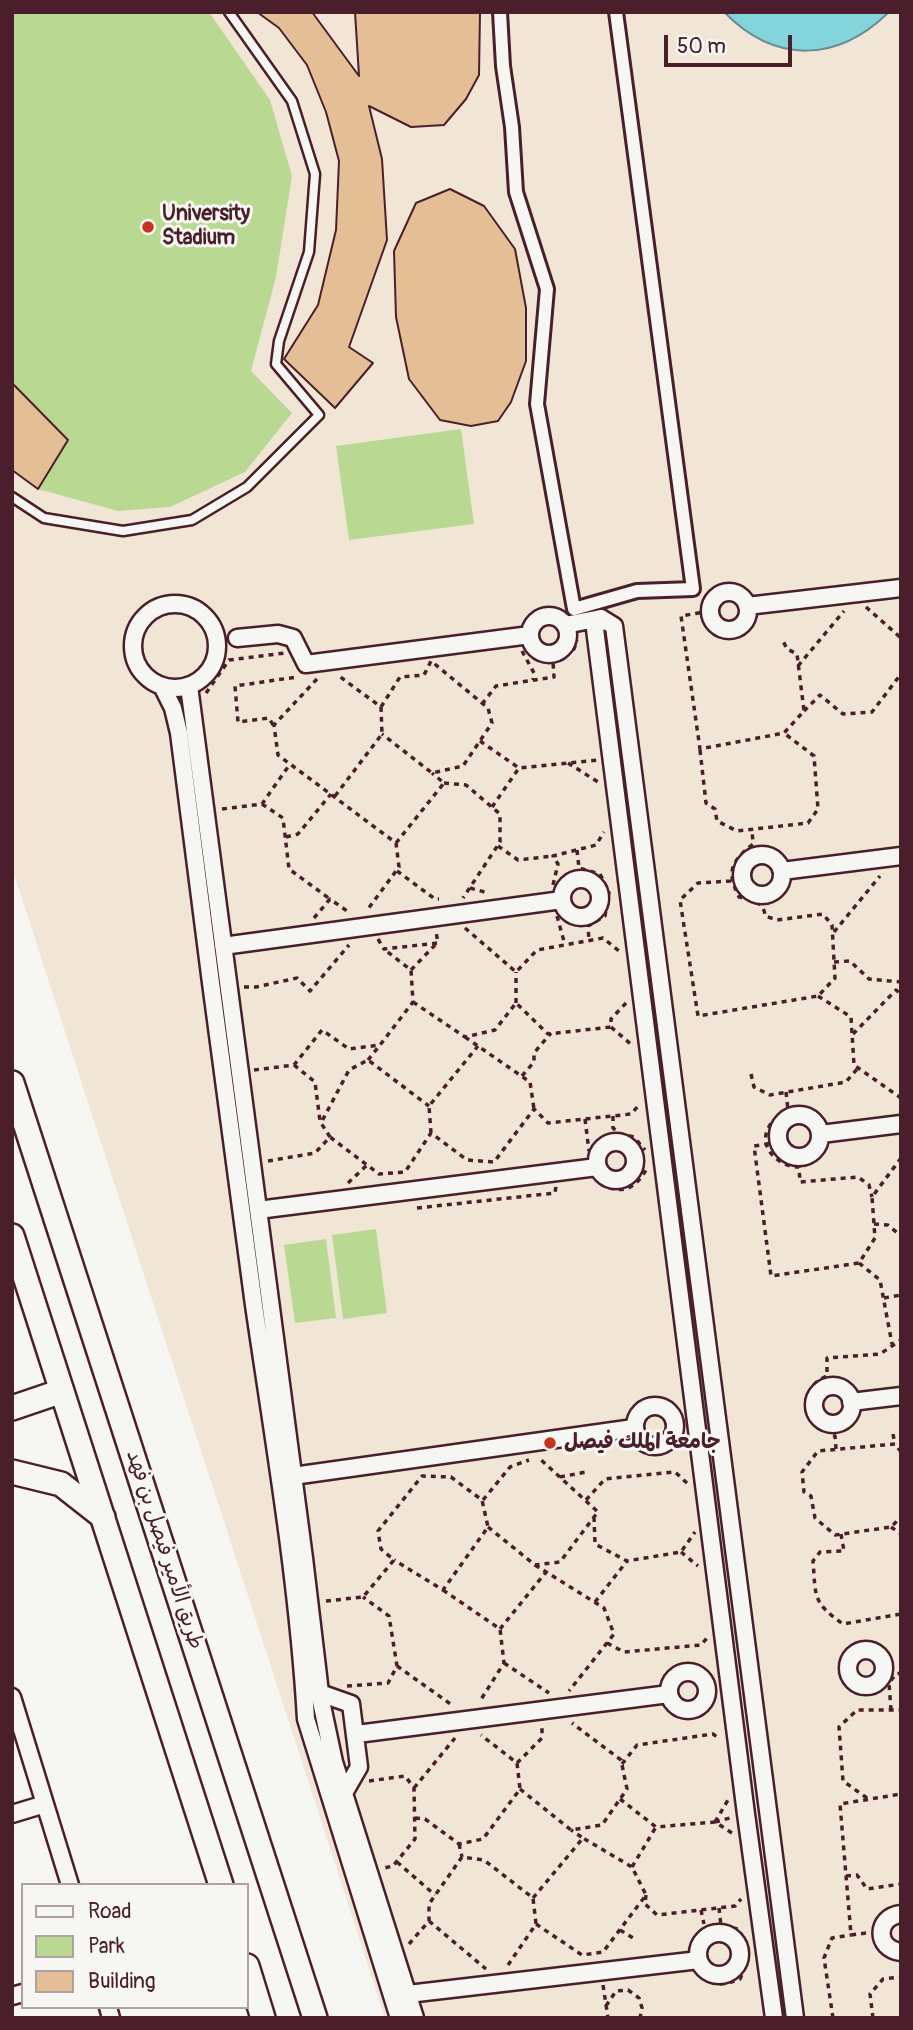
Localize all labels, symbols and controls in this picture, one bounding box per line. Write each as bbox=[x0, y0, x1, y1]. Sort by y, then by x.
scale bar bbox=[668, 21, 796, 65]
text: 50 m bbox=[677, 33, 726, 60]
place label: University Stadium bbox=[162, 202, 250, 252]
marker: University Stadium bbox=[140, 219, 156, 235]
place label: جامعة الملك فيصل bbox=[564, 1430, 721, 1456]
marker: جامعة الملك فيصل bbox=[542, 1435, 558, 1451]
street label: طريق الأمير فيصل بن فهد bbox=[120, 1447, 208, 1653]
legend bbox=[21, 1883, 248, 2009]
text: Road bbox=[88, 1898, 132, 1925]
text: Park bbox=[88, 1933, 125, 1960]
text: Building bbox=[88, 1968, 155, 1995]

